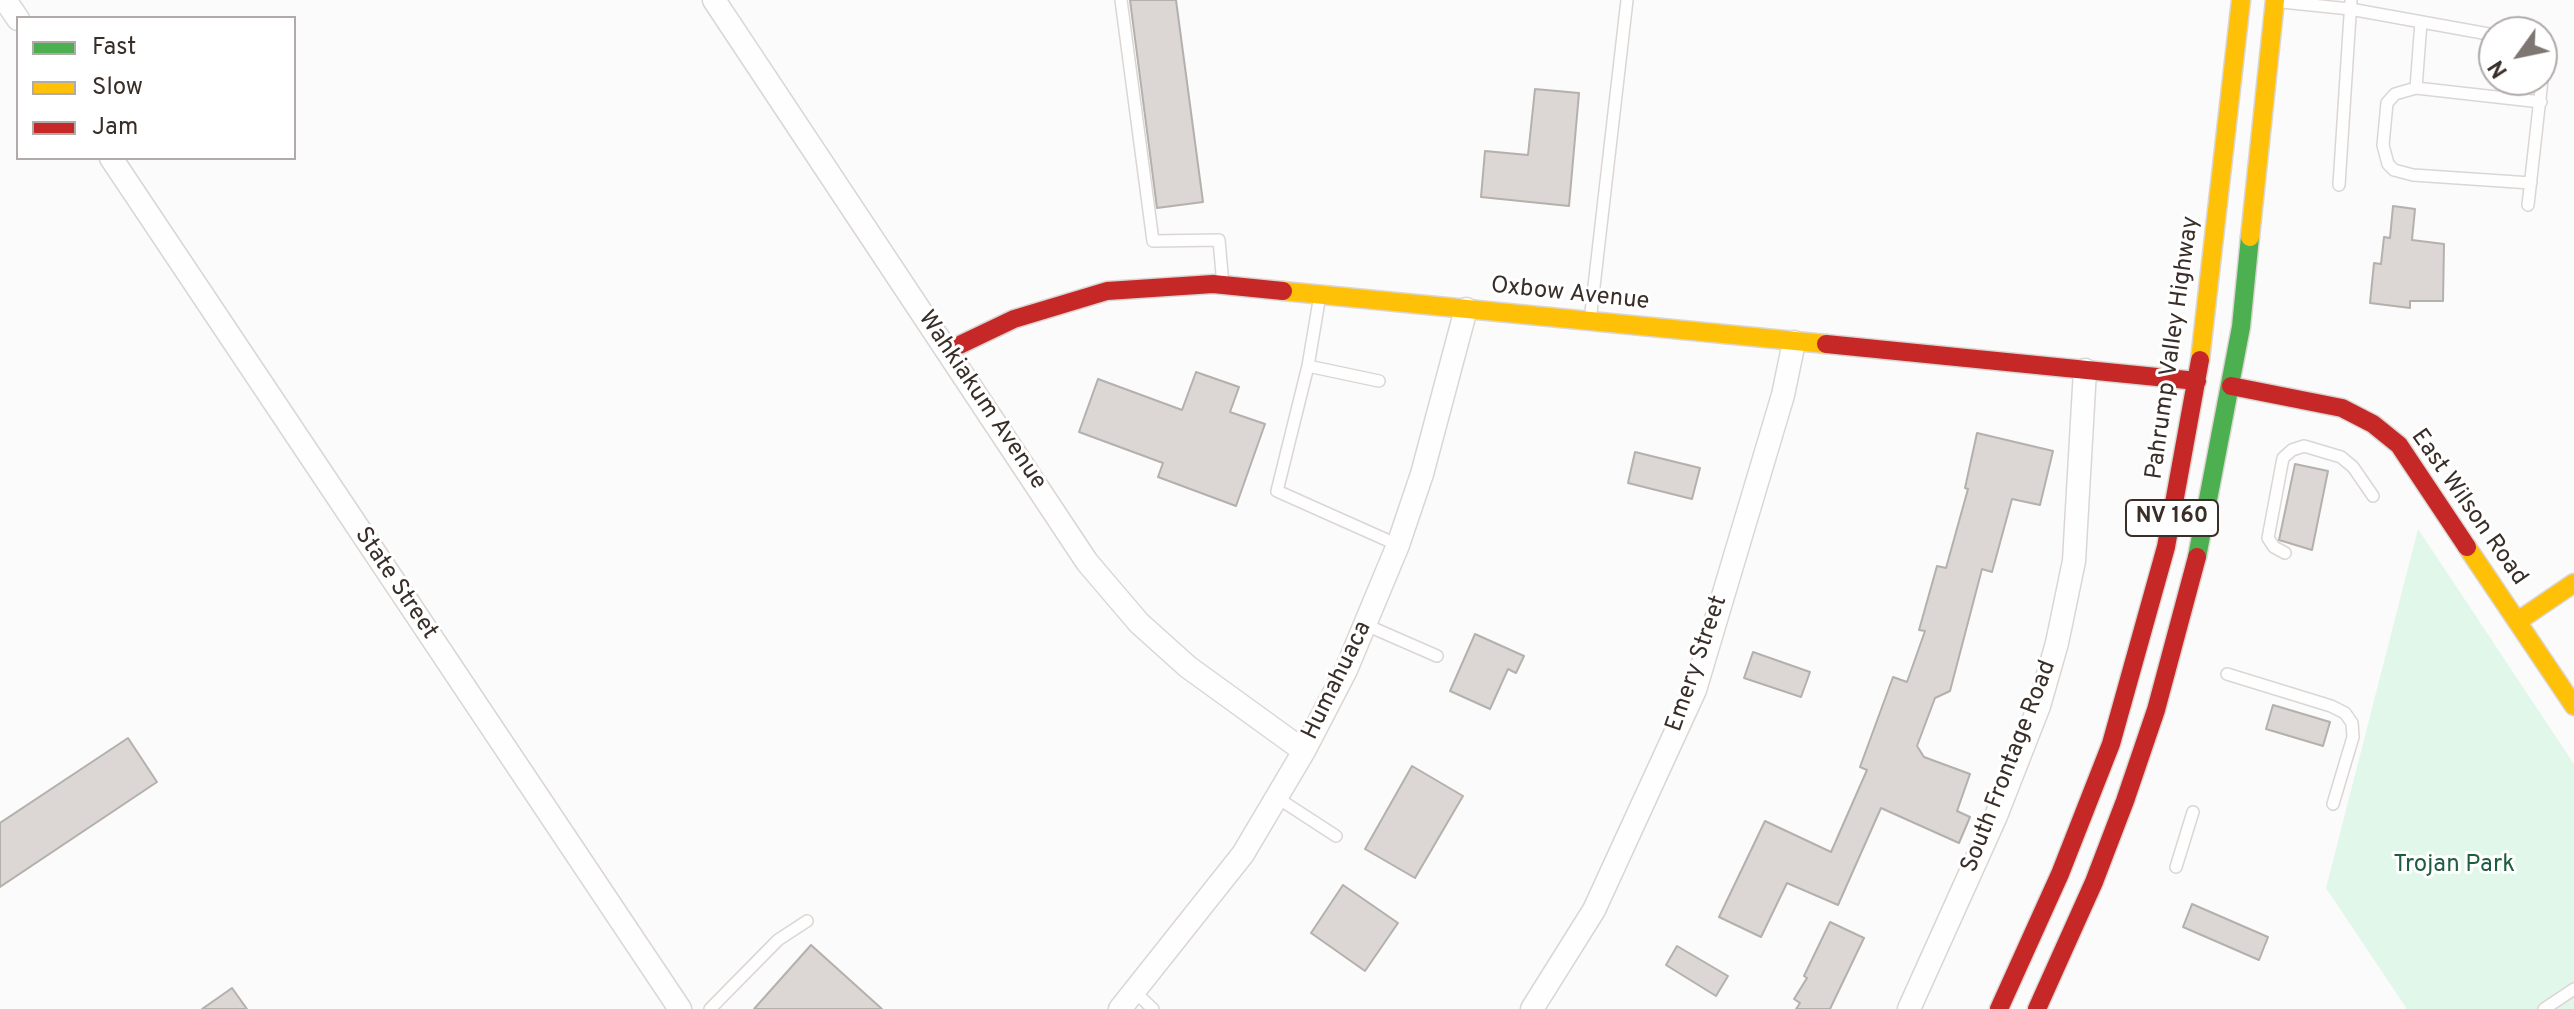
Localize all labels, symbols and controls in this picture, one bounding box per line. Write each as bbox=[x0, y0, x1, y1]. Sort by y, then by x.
legend bbox=[16, 16, 296, 160]
north arrow bbox=[2478, 16, 2558, 96]
text: Fast bbox=[92, 33, 136, 63]
text: N bbox=[2484, 54, 2515, 82]
text: Slow bbox=[92, 73, 143, 103]
text: Jam bbox=[92, 113, 138, 143]
street label: Pahrump Valley Highway bbox=[2141, 215, 2207, 481]
street label: Oxbow Avenue bbox=[1489, 272, 1651, 318]
street label: Wahkiakum Avenue bbox=[911, 306, 1051, 496]
street label: East Wilson Road bbox=[2403, 424, 2533, 592]
road number: NV 160 bbox=[2126, 500, 2218, 536]
street label: State Street bbox=[347, 523, 443, 645]
street label: Emery Street bbox=[1661, 592, 1735, 736]
street label: Humahuaca bbox=[1297, 617, 1379, 745]
street label: South Frontage Road bbox=[1956, 657, 2064, 877]
park label: Trojan Park bbox=[2393, 852, 2515, 880]

